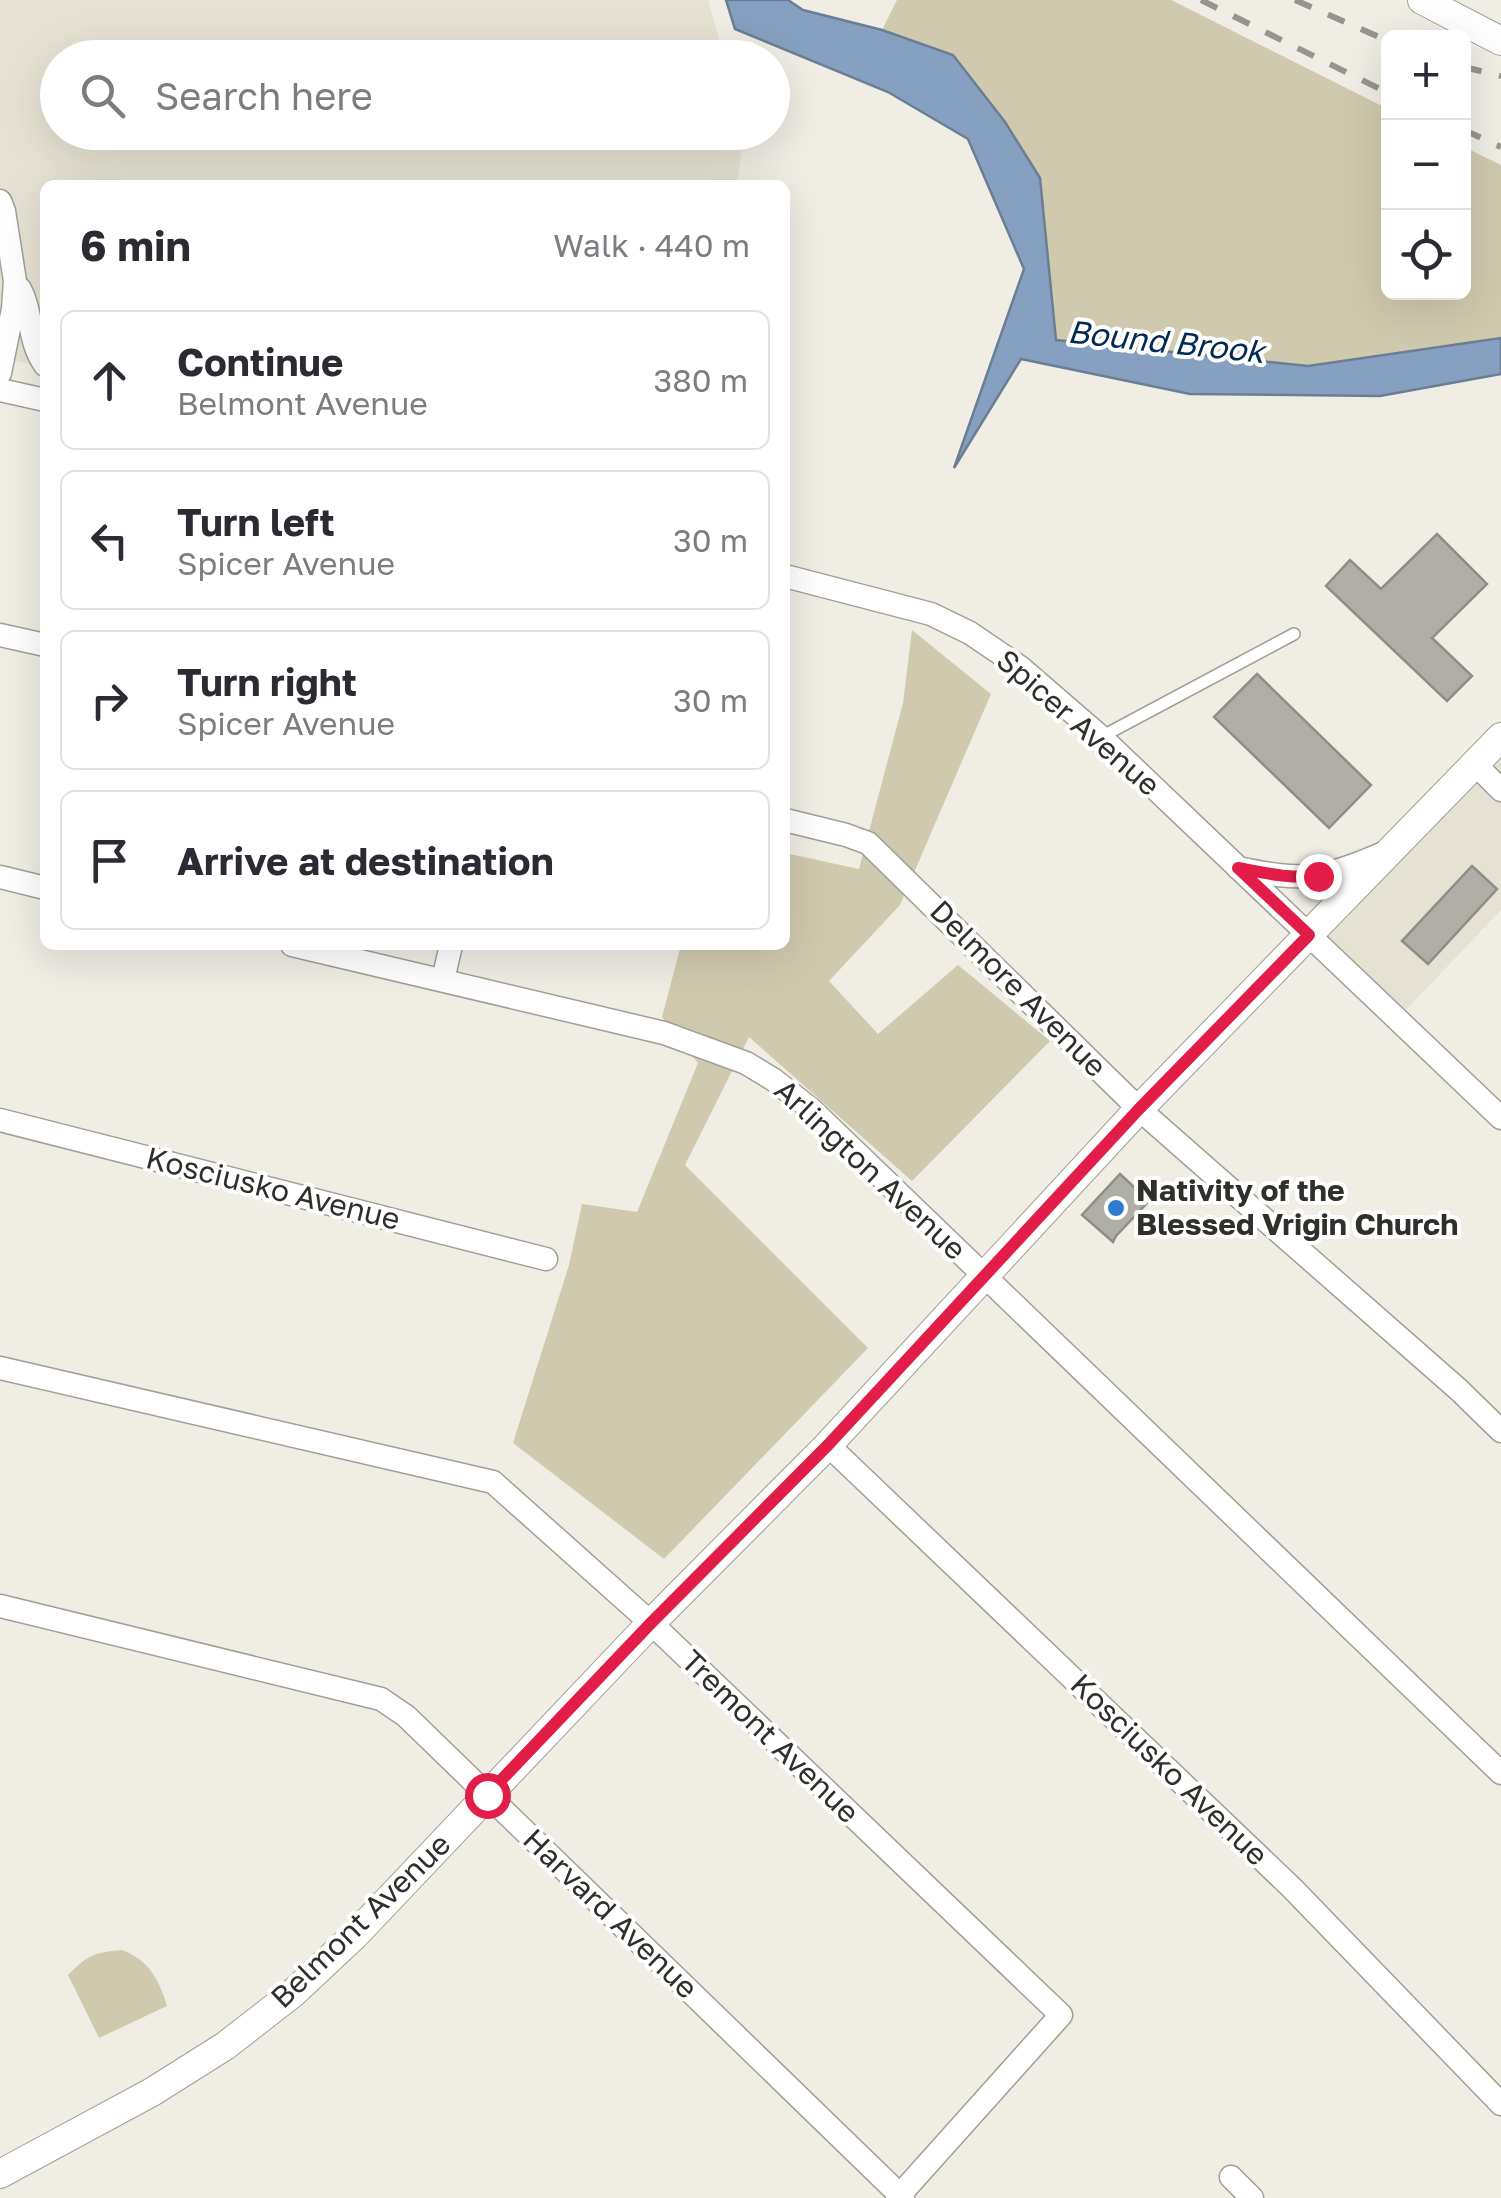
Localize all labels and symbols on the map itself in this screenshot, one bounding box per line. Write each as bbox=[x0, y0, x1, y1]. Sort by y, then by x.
water label: Bound Brook bbox=[1066, 312, 1269, 371]
street label: Spicer Avenue bbox=[990, 642, 1168, 803]
route end bbox=[1296, 854, 1342, 900]
street label: Delmore Avenue bbox=[923, 893, 1114, 1084]
street label: Arlington Avenue bbox=[768, 1071, 974, 1267]
street label: Kosciusko Avenue bbox=[143, 1139, 404, 1237]
place label: Nativity of the Blessed Vrigin Church bbox=[1136, 1172, 1458, 1242]
marker: Nativity of the Blessed Vrigin Church bbox=[1105, 1197, 1127, 1219]
street label: Tremont Avenue bbox=[674, 1642, 867, 1830]
street label: Kosciusko Avenue bbox=[1064, 1666, 1276, 1873]
route start bbox=[465, 1773, 511, 1819]
street label: Harvard Avenue bbox=[516, 1821, 705, 2006]
street label: Belmont Avenue bbox=[263, 1826, 457, 2015]

